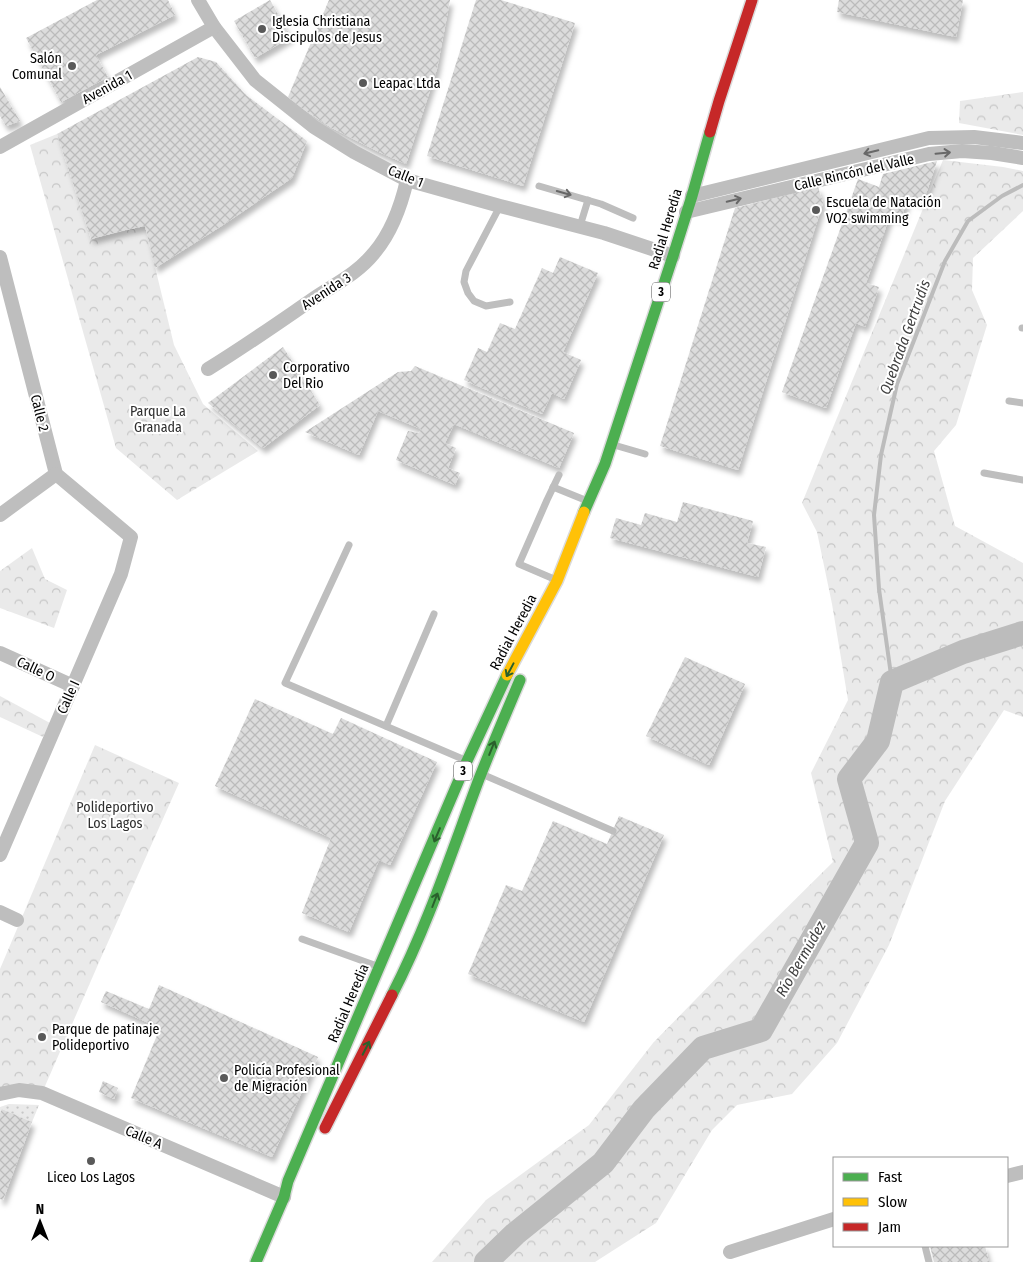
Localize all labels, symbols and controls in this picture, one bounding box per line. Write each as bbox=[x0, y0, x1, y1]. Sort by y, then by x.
place label: Iglesia Christiana Discipulos de Jesus bbox=[272, 13, 382, 46]
marker: Iglesia Christiana Discipulos de Jesus bbox=[256, 23, 268, 35]
place label: Salón Comunal bbox=[12, 50, 62, 83]
marker: Salón Comunal bbox=[66, 60, 78, 72]
street label: Avenida 1 bbox=[79, 67, 135, 108]
place label: Leapac Ltda bbox=[373, 75, 441, 92]
marker: Leapac Ltda bbox=[357, 77, 369, 89]
one-way arrow bbox=[864, 148, 880, 157]
one-way arrow bbox=[935, 148, 951, 157]
street label: Calle Rincón del Valle bbox=[793, 150, 916, 195]
street label: Calle 1 bbox=[386, 162, 426, 191]
street label: Radial Heredia bbox=[645, 186, 686, 272]
one-way arrow bbox=[555, 188, 571, 198]
place label: Escuela de Natación VO2 swimming bbox=[826, 194, 941, 227]
one-way arrow bbox=[725, 195, 741, 204]
marker: Escuela de Natación VO2 swimming bbox=[810, 204, 822, 216]
street label: Avenida 3 bbox=[298, 269, 354, 314]
water label: Quebrada Gertrudis bbox=[876, 277, 934, 397]
road number: 3 bbox=[652, 282, 670, 302]
place label: Corporativo Del Rio bbox=[283, 359, 350, 392]
marker: Corporativo Del Rio bbox=[267, 369, 279, 381]
street label: Calle 2 bbox=[27, 393, 52, 433]
park label: Parque La Granada bbox=[130, 403, 186, 436]
street label: Radial Heredia bbox=[486, 591, 541, 673]
street label: Calle O bbox=[14, 653, 58, 686]
one-way arrow bbox=[505, 662, 514, 677]
street label: Calle I bbox=[54, 678, 83, 717]
one-way arrow bbox=[487, 741, 497, 756]
road number: 3 bbox=[454, 761, 472, 780]
park label: Polideportivo Los Lagos bbox=[76, 799, 154, 832]
one-way arrow bbox=[431, 827, 440, 842]
one-way arrow bbox=[431, 893, 440, 908]
water label: Río Bermúdez bbox=[772, 918, 830, 1000]
street label: Radial Heredia bbox=[324, 961, 373, 1045]
place label: Parque de patinaje Polideportivo bbox=[52, 1021, 160, 1054]
marker: Parque de patinaje Polideportivo bbox=[36, 1031, 48, 1043]
one-way arrow bbox=[361, 1040, 371, 1055]
place label: Policía Profesional de Migración bbox=[234, 1062, 340, 1095]
marker: Policía Profesional de Migración bbox=[218, 1072, 230, 1084]
street label: Calle A bbox=[123, 1122, 165, 1153]
marker: Liceo Los Lagos bbox=[85, 1155, 97, 1167]
legend bbox=[833, 1157, 1008, 1247]
text: Fast bbox=[878, 1168, 902, 1186]
place label: Liceo Los Lagos bbox=[47, 1169, 135, 1186]
text: Slow bbox=[878, 1193, 907, 1211]
north arrow bbox=[15, 1197, 65, 1247]
text: N bbox=[36, 1201, 44, 1218]
text: Jam bbox=[878, 1218, 901, 1236]

